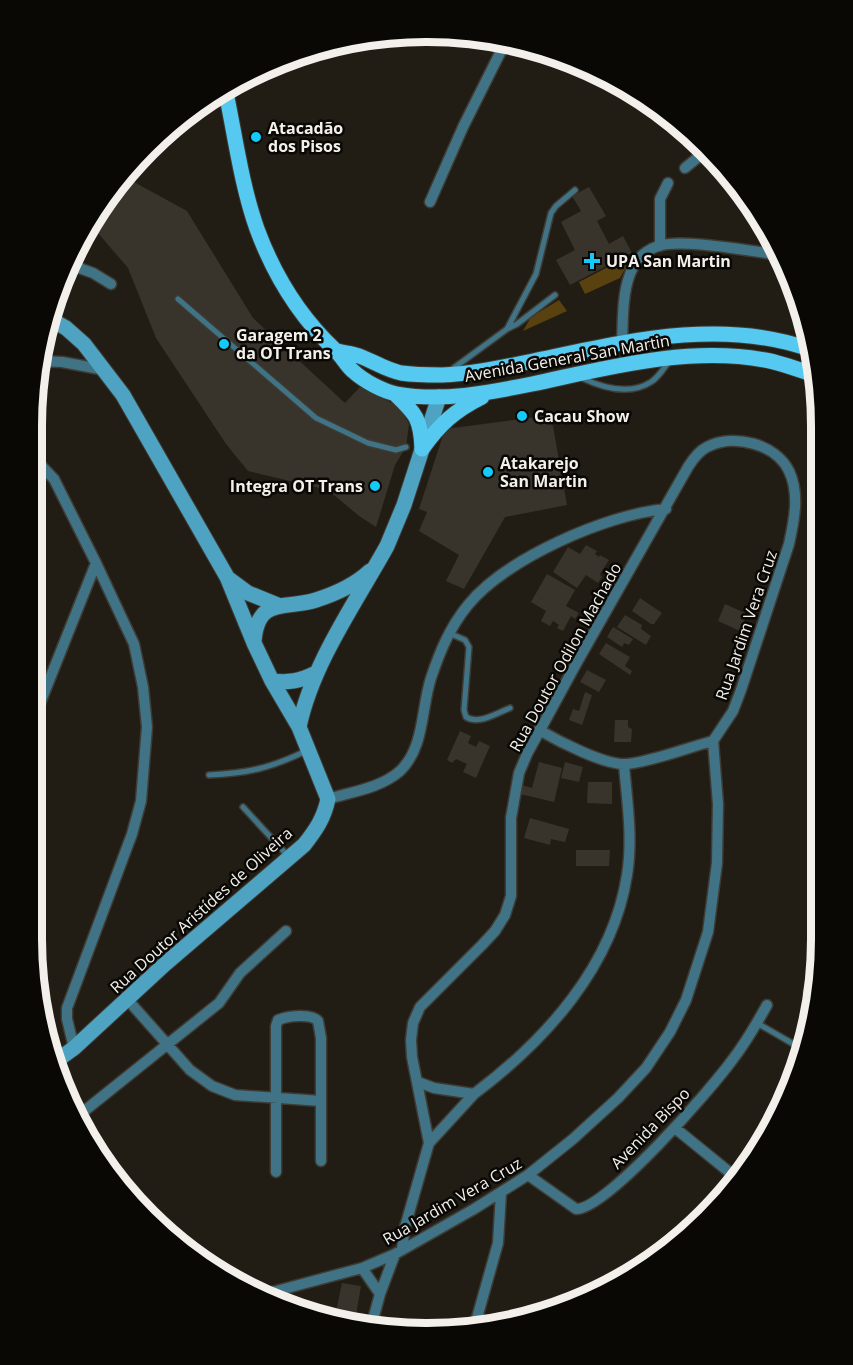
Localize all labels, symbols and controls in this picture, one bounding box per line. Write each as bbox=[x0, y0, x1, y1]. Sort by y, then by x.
place label: Atacadão dos Pisos bbox=[268, 117, 343, 157]
marker: Atacadão dos Pisos bbox=[249, 130, 263, 144]
place label: UPA San Martin bbox=[606, 250, 731, 272]
marker: UPA San Martin bbox=[583, 252, 601, 270]
place label: Garagem 2 da OT Trans bbox=[236, 324, 331, 364]
street label: Avenida General San Martin bbox=[463, 329, 671, 387]
marker: Garagem 2 da OT Trans bbox=[217, 337, 231, 351]
place label: Cacau Show bbox=[534, 405, 630, 427]
marker: Cacau Show bbox=[515, 409, 529, 423]
place label: Atakarejo San Martin bbox=[500, 452, 588, 492]
marker: Atakarejo San Martin bbox=[481, 465, 495, 479]
place label: Integra OT Trans bbox=[230, 475, 363, 497]
marker: Integra OT Trans bbox=[368, 479, 382, 493]
street label: Rua Jardim Vera Cruz bbox=[710, 547, 782, 703]
street label: Rua Doutor Odilon Machado bbox=[504, 559, 626, 755]
street label: Rua Doutor Aristídes de Oliveira bbox=[105, 822, 297, 998]
street label: Avenida Bispo bbox=[606, 1083, 694, 1173]
street label: Rua Jardim Vera Cruz bbox=[378, 1152, 526, 1250]

